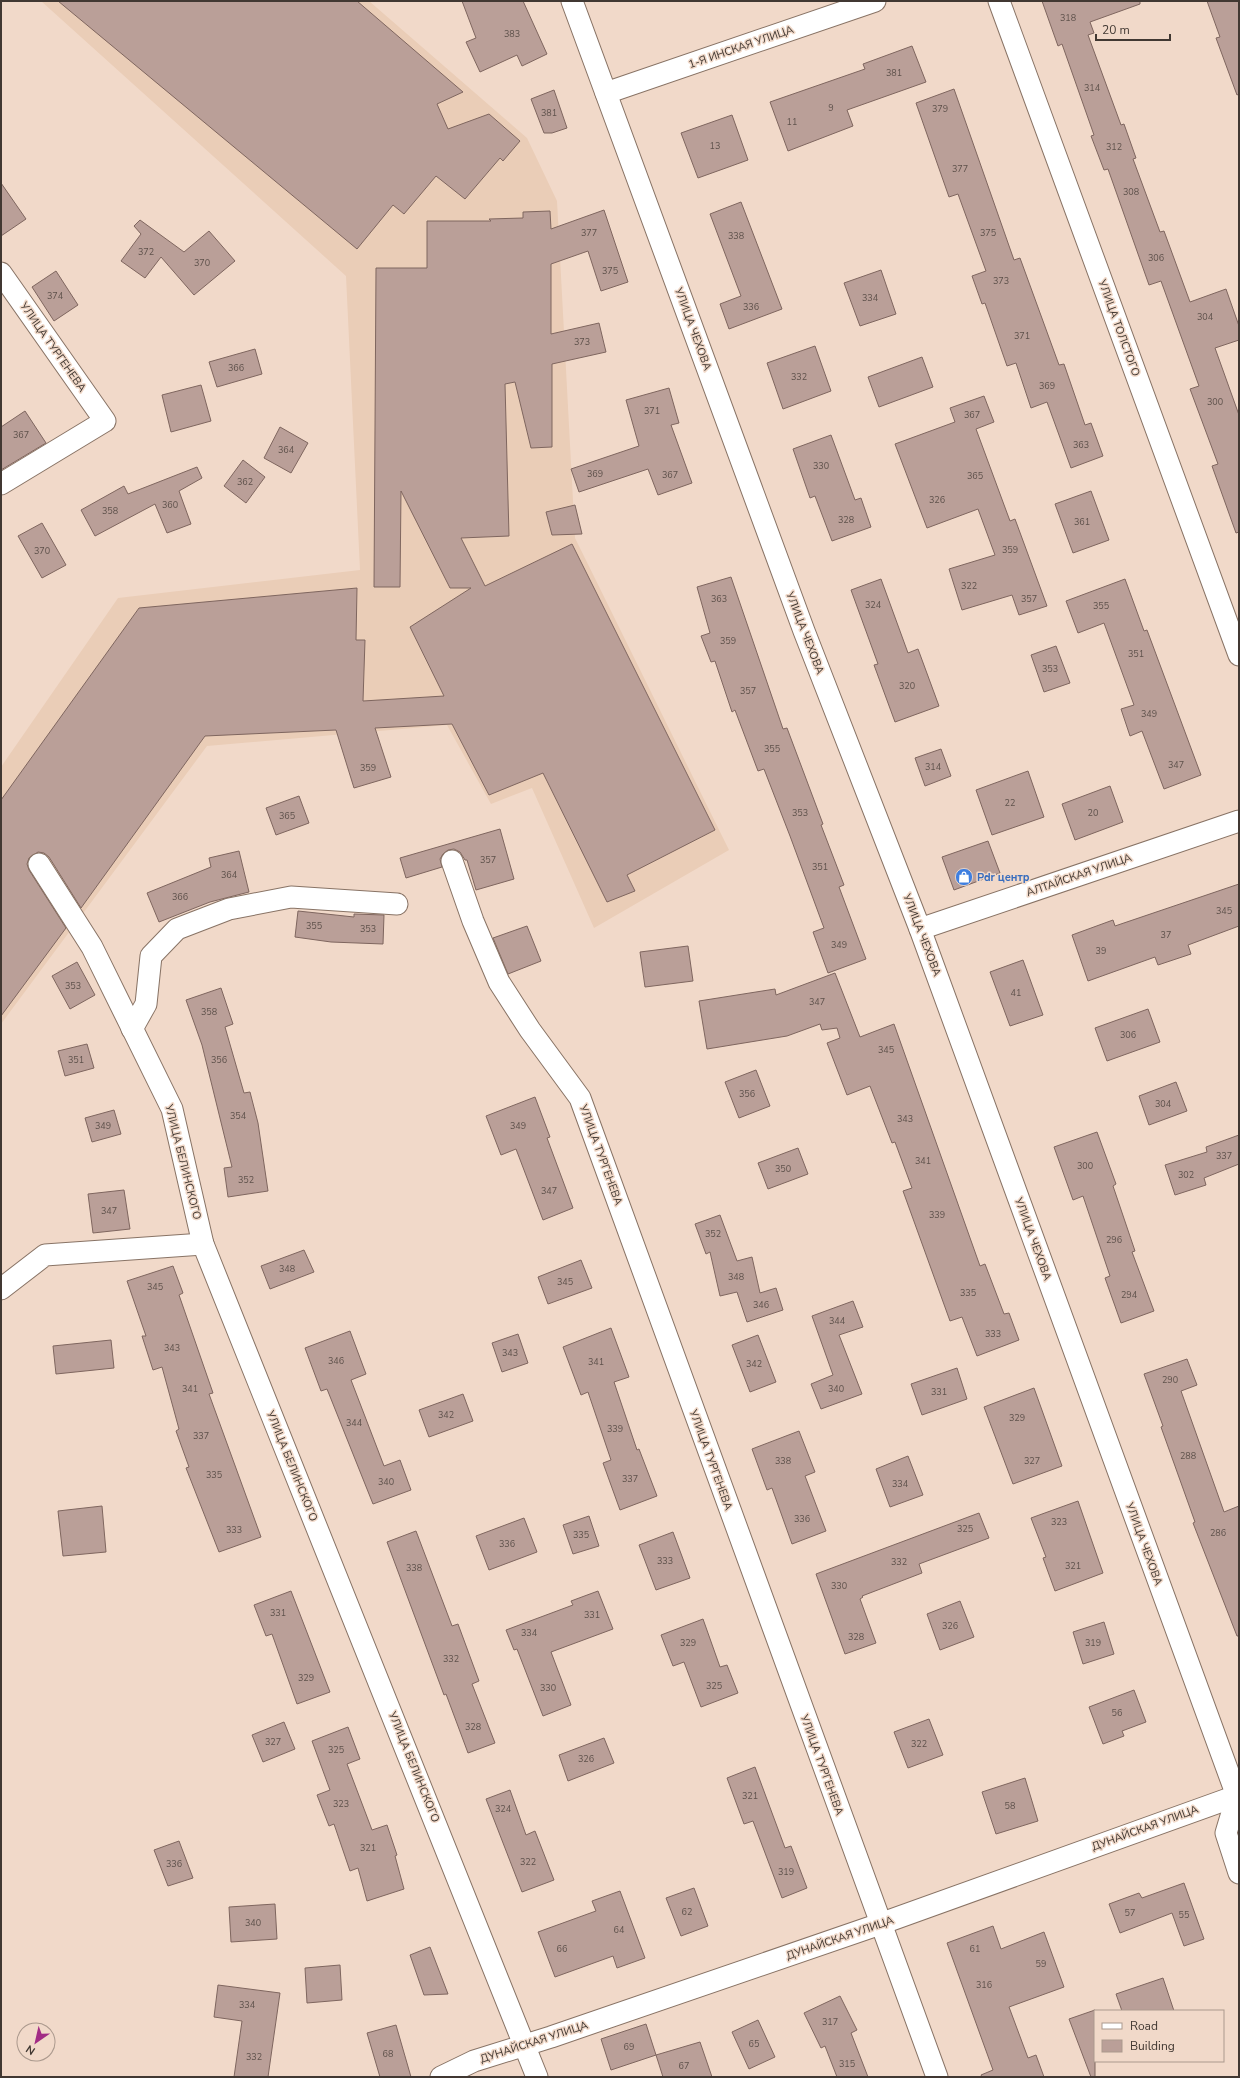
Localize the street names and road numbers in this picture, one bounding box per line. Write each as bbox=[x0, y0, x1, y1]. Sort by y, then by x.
street label: 1-Я ИНСКАЯ УЛИЦА bbox=[686, 22, 796, 72]
street label: УЛИЦА ТОЛСТОГО bbox=[1094, 277, 1143, 378]
street label: УЛИЦА ЧЕХОВА bbox=[671, 284, 715, 373]
street label: УЛИЦА ТУРГЕНЕВА bbox=[16, 298, 90, 395]
street label: УЛИЦА ЧЕХОВА bbox=[782, 589, 828, 676]
street label: АЛТАЙСКАЯ УЛИЦА bbox=[1024, 850, 1134, 900]
street label: УЛИЦА ЧЕХОВА bbox=[899, 891, 945, 978]
street label: УЛИЦА БЕЛИНСКОГО bbox=[161, 1102, 205, 1221]
street label: УЛИЦА ТУРГЕНЕВА bbox=[575, 1102, 626, 1207]
street label: УЛИЦА ЧЕХОВА bbox=[1011, 1194, 1055, 1283]
street label: УЛИЦА БЕЛИНСКОГО bbox=[263, 1407, 321, 1524]
street label: УЛИЦА ТУРГЕНЕВА bbox=[685, 1407, 736, 1512]
street label: УЛИЦА ЧЕХОВА bbox=[1122, 1499, 1166, 1588]
street label: УЛИЦА БЕЛИНСКОГО bbox=[385, 1708, 443, 1825]
street label: УЛИЦА ТУРГЕНЕВА bbox=[796, 1712, 847, 1817]
street label: ДУНАЙСКАЯ УЛИЦА bbox=[1089, 1802, 1201, 1854]
street label: ДУНАЙСКАЯ УЛИЦА bbox=[784, 1913, 896, 1963]
street label: ДУНАЙСКАЯ УЛИЦА bbox=[478, 2017, 590, 2067]

